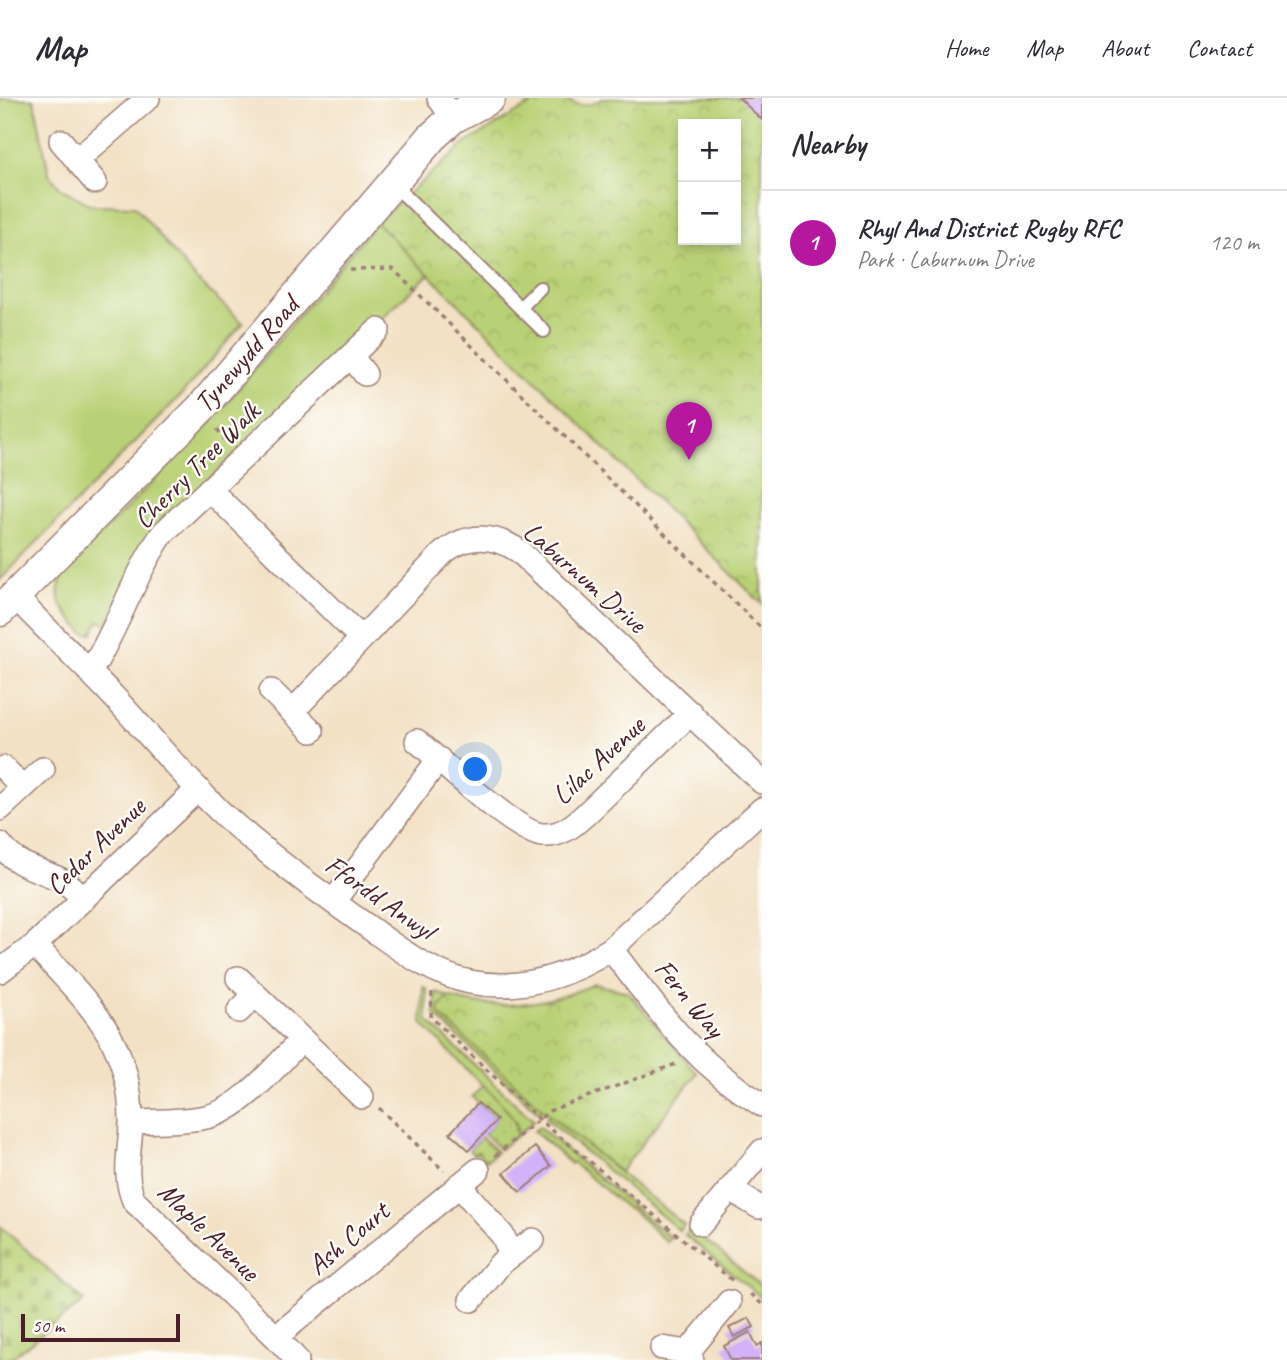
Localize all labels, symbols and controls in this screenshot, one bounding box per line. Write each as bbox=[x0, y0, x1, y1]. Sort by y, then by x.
text: Map bbox=[35, 27, 86, 69]
text: Home bbox=[945, 33, 988, 63]
text: Map bbox=[1026, 33, 1063, 63]
text: About bbox=[1101, 33, 1149, 63]
text: Contact bbox=[1187, 33, 1252, 63]
map controls bbox=[678, 119, 741, 245]
button: + bbox=[678, 119, 741, 182]
text: Nearby bbox=[790, 125, 866, 163]
button: − bbox=[678, 182, 741, 245]
text: Rhyl And District Rugby RFC bbox=[857, 212, 1120, 245]
text: 1 bbox=[808, 228, 818, 257]
text: 120 m bbox=[1210, 228, 1259, 257]
text: Park · Laburnum Drive bbox=[857, 245, 1034, 274]
street label: Tynewydd Road bbox=[186, 286, 309, 419]
street label: Cherry Tree Walk bbox=[125, 392, 269, 536]
pin: 1 bbox=[666, 402, 712, 460]
street label: Laburnum Drive bbox=[516, 514, 655, 641]
street label: Lilac Avenue bbox=[544, 707, 653, 812]
your location bbox=[458, 752, 492, 786]
street label: Cedar Avenue bbox=[38, 788, 154, 902]
street label: Ffordd Anwyl bbox=[319, 847, 446, 950]
street label: Fern Way bbox=[647, 952, 734, 1046]
street label: Maple Avenue bbox=[151, 1174, 268, 1289]
street label: Ash Court bbox=[300, 1192, 398, 1282]
scale bar bbox=[21, 1311, 180, 1343]
text: 50 m bbox=[32, 1314, 64, 1338]

